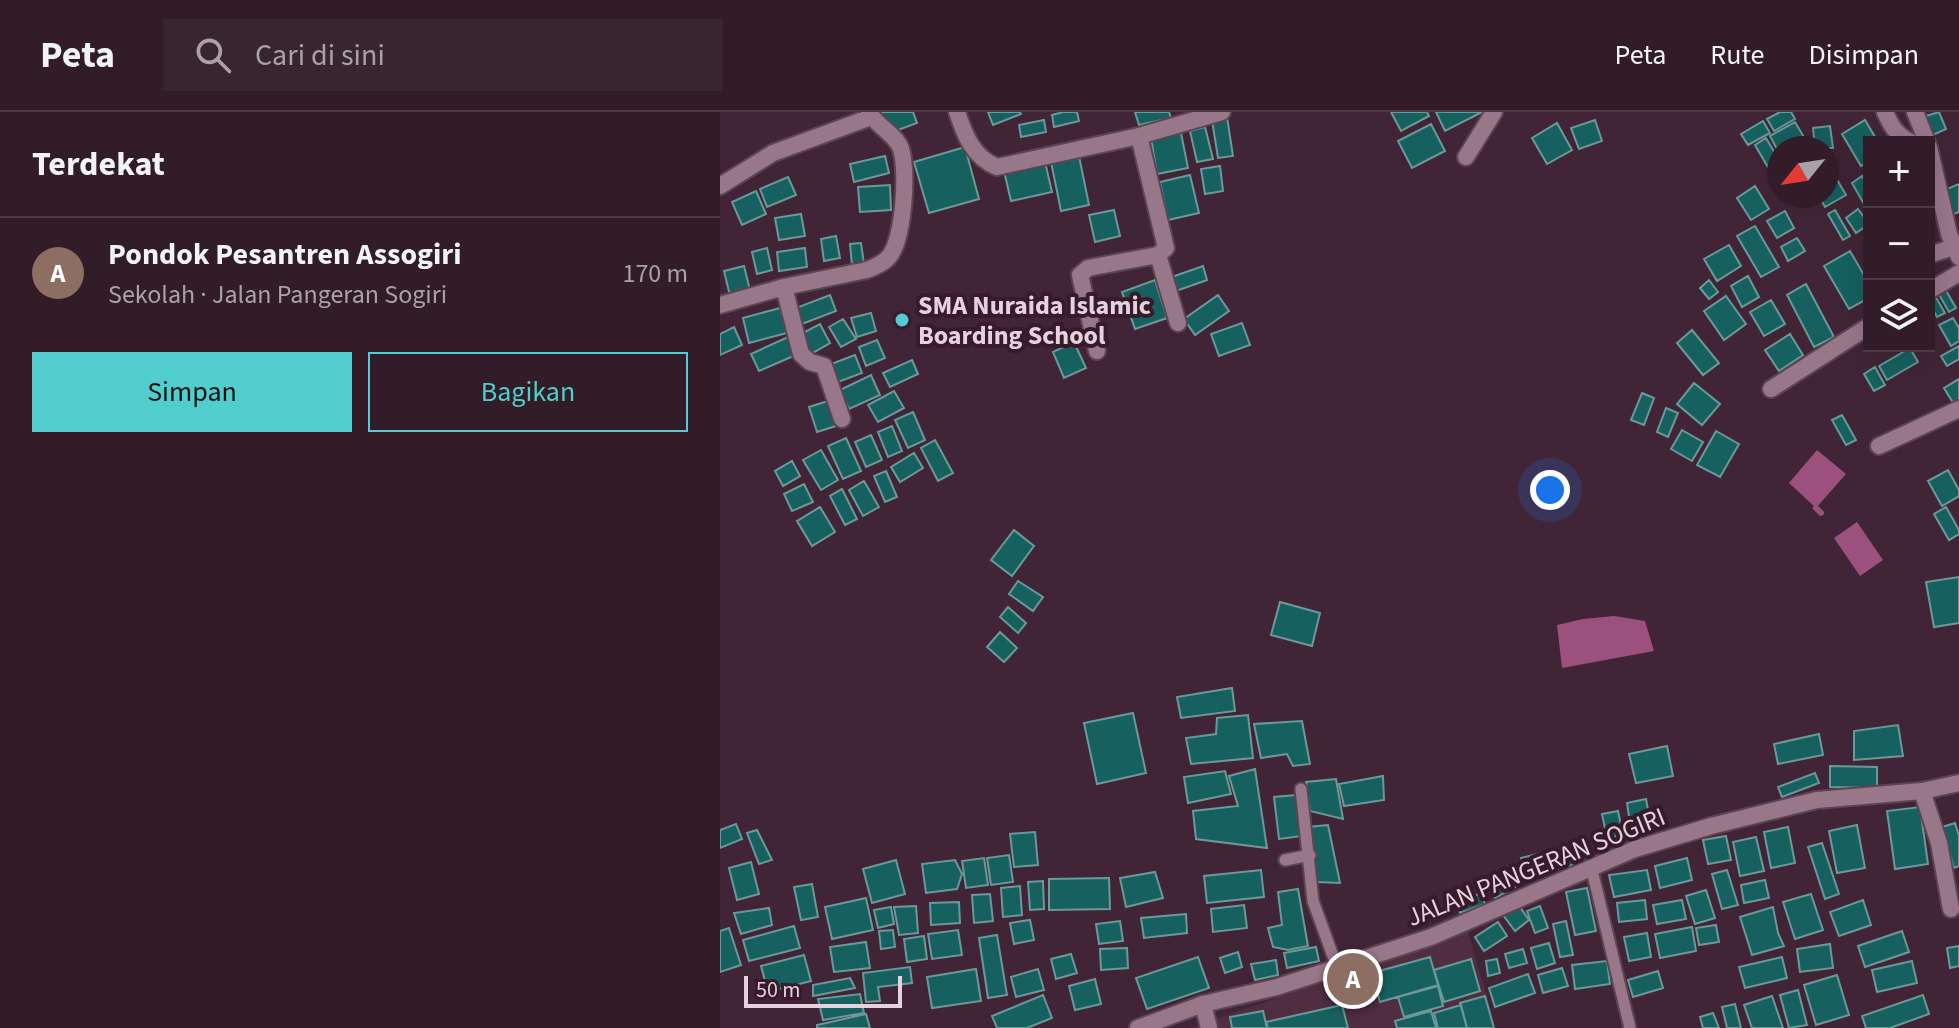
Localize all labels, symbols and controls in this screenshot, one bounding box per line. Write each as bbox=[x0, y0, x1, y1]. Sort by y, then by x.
search box bbox=[163, 19, 723, 91]
text: Peta bbox=[40, 28, 115, 82]
icon: search bbox=[191, 33, 235, 77]
text: Cari di sini bbox=[255, 34, 385, 77]
text: Peta bbox=[1615, 35, 1666, 75]
text: Rute bbox=[1710, 35, 1764, 75]
text: Disimpan bbox=[1808, 35, 1919, 75]
north arrow bbox=[1767, 136, 1839, 208]
map controls bbox=[1863, 136, 1935, 352]
button: + bbox=[1863, 136, 1935, 208]
text: Terdekat bbox=[32, 140, 165, 189]
button: − bbox=[1863, 208, 1935, 280]
text: Pondok Pesantren Assogiri bbox=[108, 233, 462, 276]
text: A bbox=[51, 255, 65, 292]
text: 170 m bbox=[622, 255, 688, 292]
text: Sekolah · Jalan Pangeran Sogiri bbox=[108, 276, 447, 313]
button: layers bbox=[1863, 280, 1935, 352]
place label: SMA Nuraida Islamic Boarding School bbox=[918, 287, 1151, 354]
marker: SMA Nuraida Islamic Boarding School bbox=[893, 311, 911, 329]
button: Simpan bbox=[32, 352, 352, 432]
button: Bagikan bbox=[368, 352, 688, 432]
your location bbox=[1530, 470, 1570, 510]
street label: JALAN PANGERAN SOGIRI bbox=[1401, 798, 1671, 936]
pin: A bbox=[1327, 949, 1379, 1009]
scale bar bbox=[744, 972, 902, 1008]
text: 50 m bbox=[756, 974, 801, 1006]

